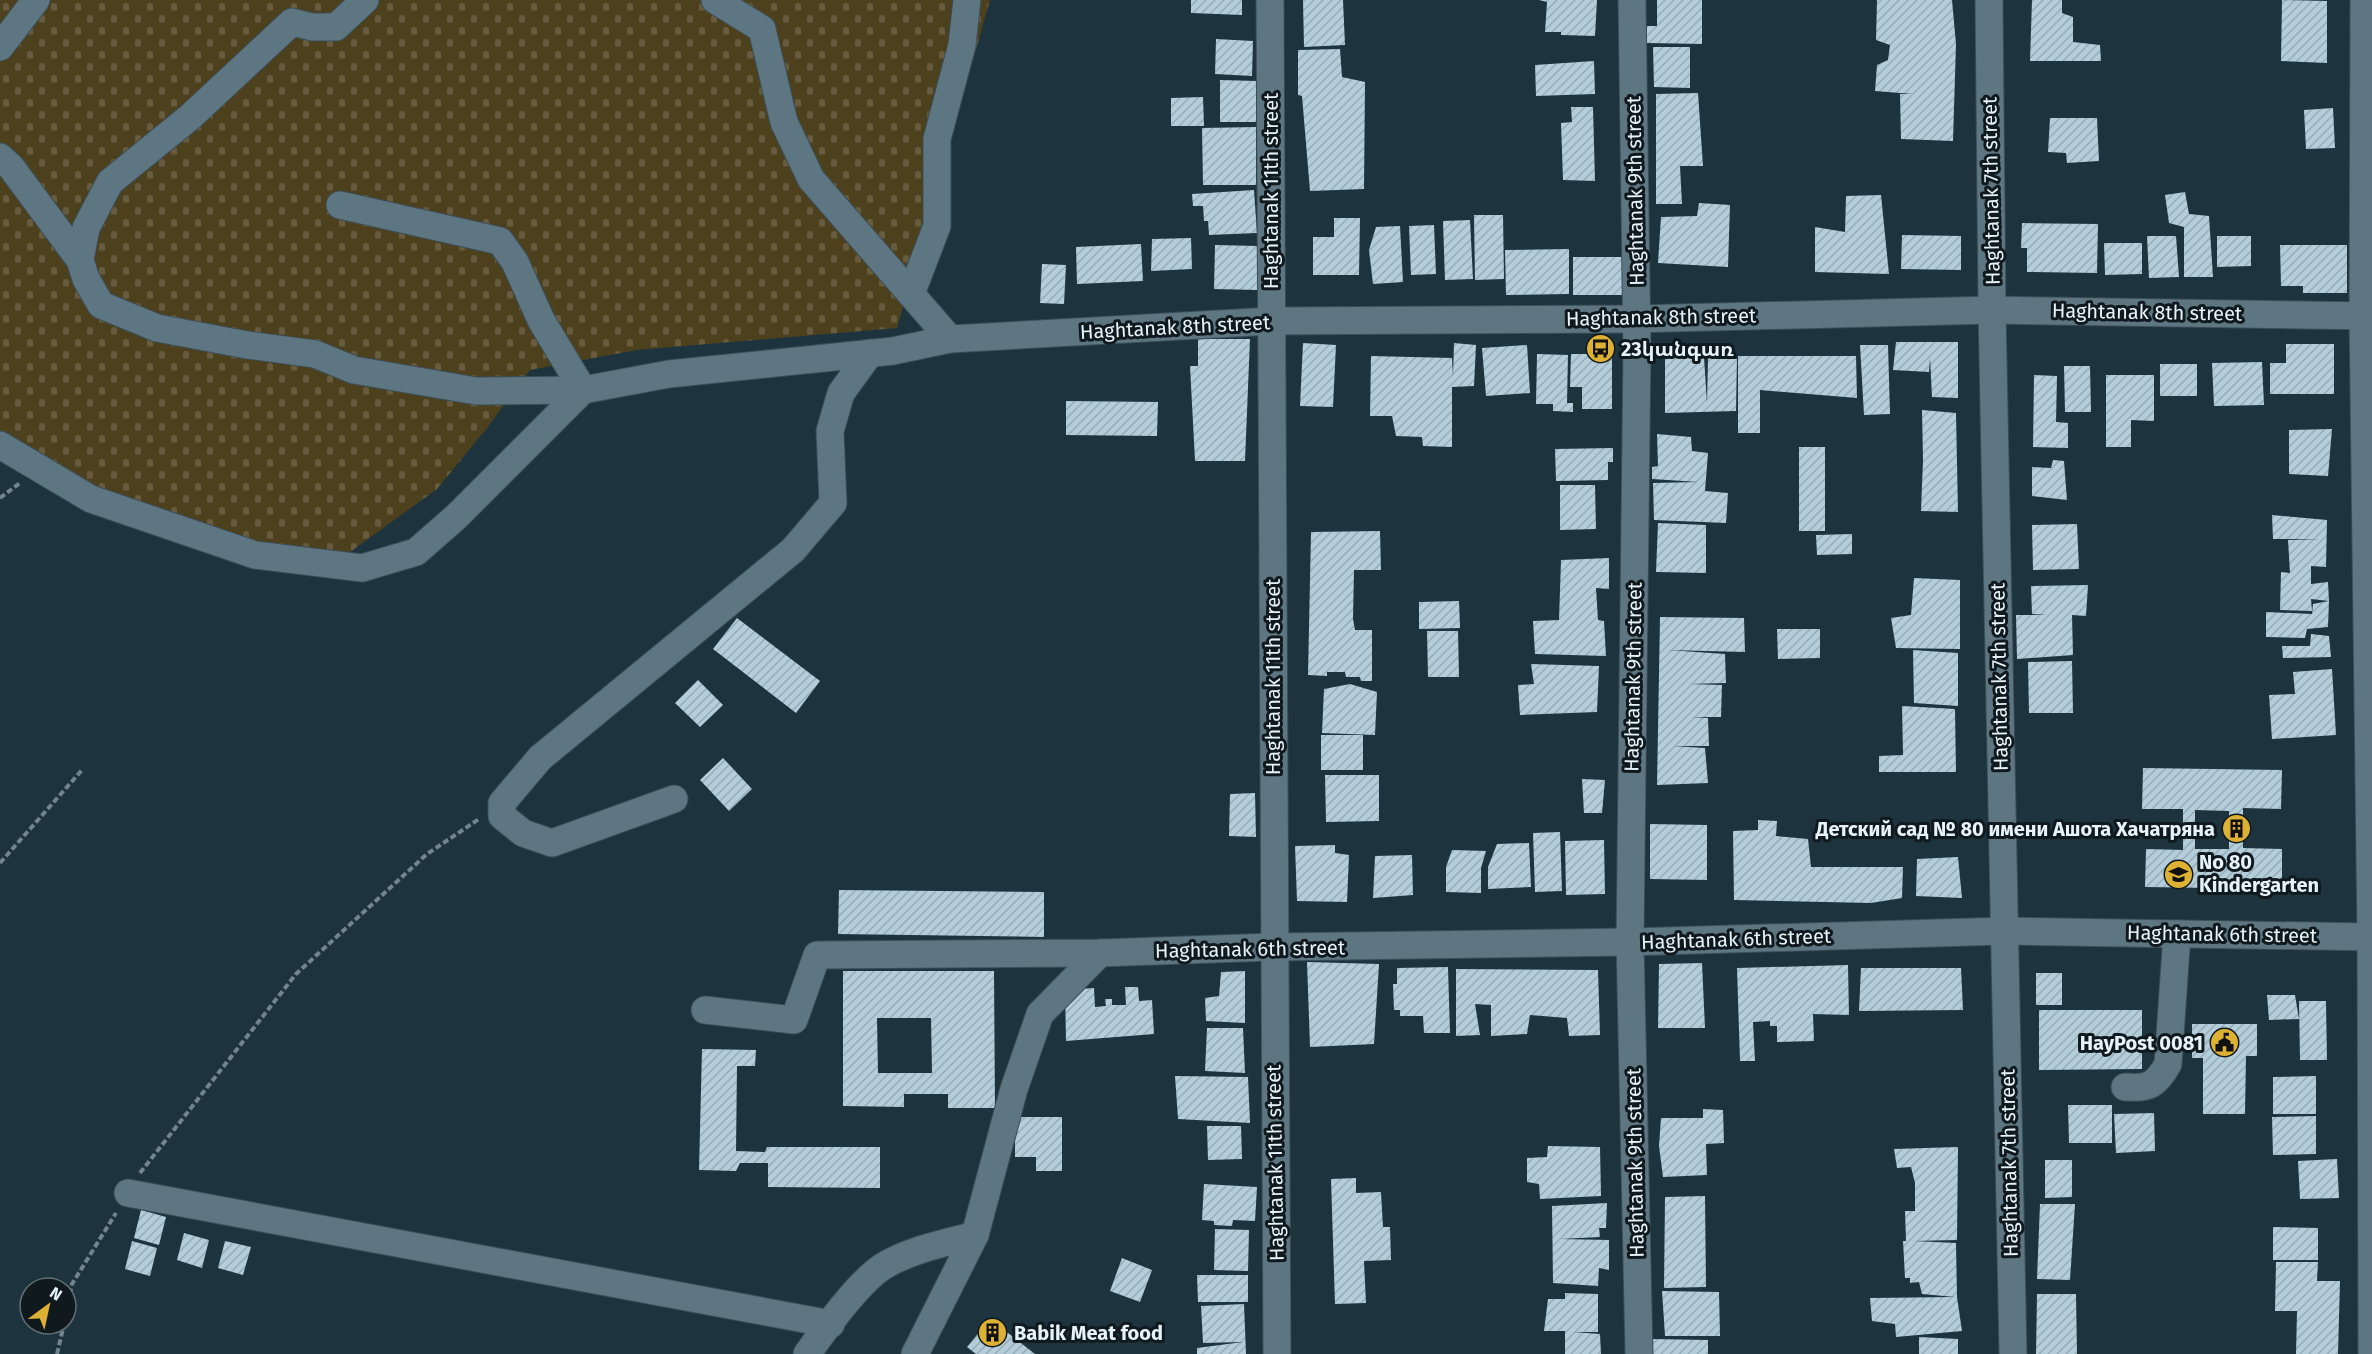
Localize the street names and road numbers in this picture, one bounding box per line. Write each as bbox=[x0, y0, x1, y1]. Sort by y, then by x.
street label: Haghtanak 11th street bbox=[1259, 92, 1283, 289]
street label: Haghtanak 9th street bbox=[1621, 95, 1649, 286]
street label: Haghtanak 7th street bbox=[1977, 96, 2005, 285]
street label: Haghtanak 8th street bbox=[2052, 298, 2243, 326]
street label: Haghtanak 8th street bbox=[1566, 303, 1757, 331]
street label: Haghtanak 8th street bbox=[1079, 310, 1272, 344]
street label: Haghtanak 11th street bbox=[1261, 578, 1285, 775]
street label: Haghtanak 9th street bbox=[1619, 581, 1647, 772]
street label: Haghtanak 7th street bbox=[1985, 582, 2013, 771]
street label: Haghtanak 6th street bbox=[2127, 920, 2318, 948]
street label: Haghtanak 6th street bbox=[1641, 924, 1832, 954]
street label: Haghtanak 6th street bbox=[1155, 935, 1346, 963]
street label: Haghtanak 11th street bbox=[1261, 1064, 1289, 1261]
street label: Haghtanak 9th street bbox=[1621, 1067, 1649, 1258]
street label: Haghtanak 7th street bbox=[1995, 1068, 2023, 1257]

